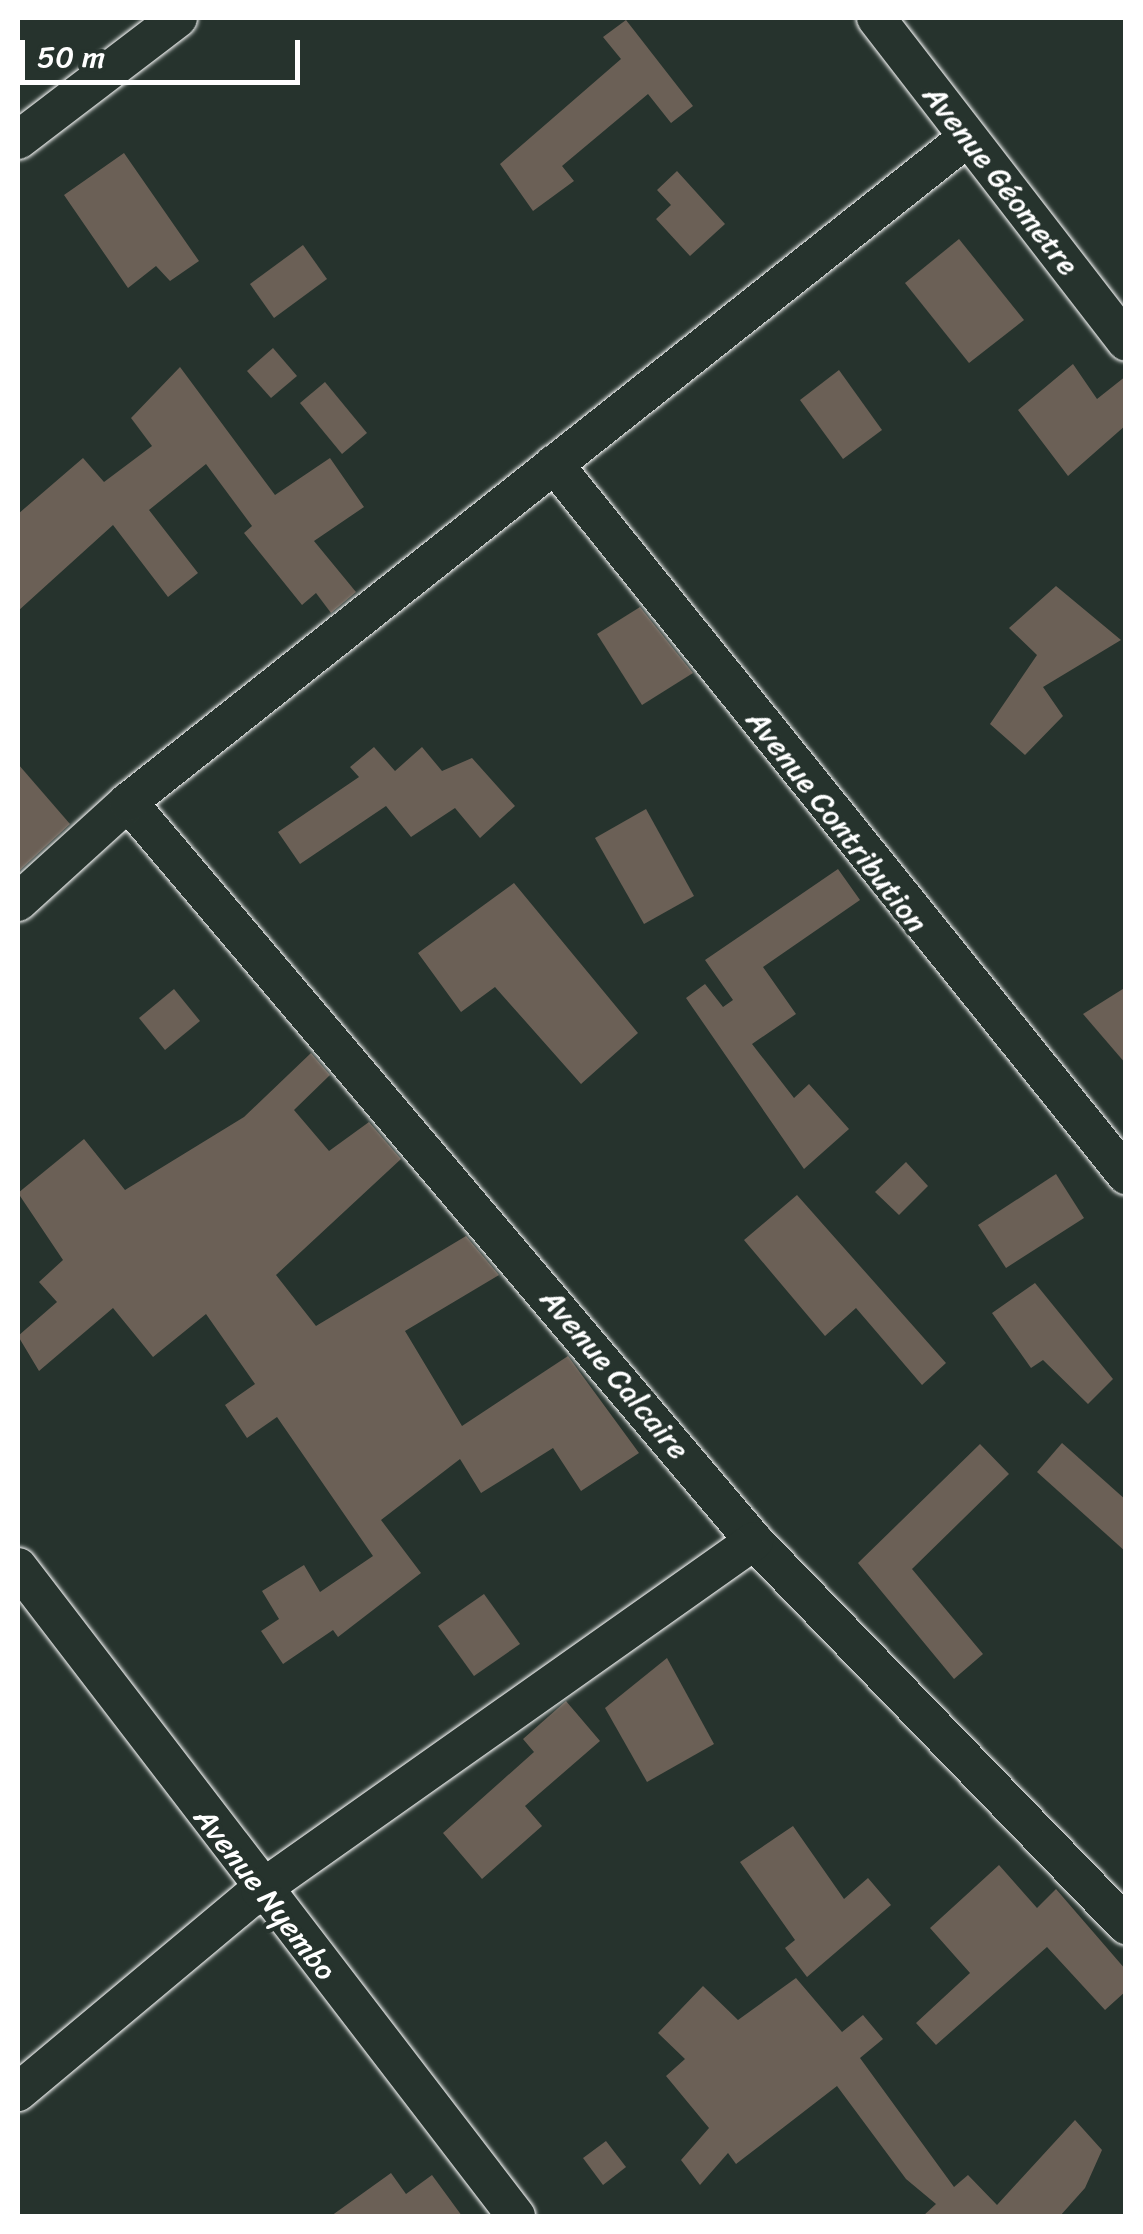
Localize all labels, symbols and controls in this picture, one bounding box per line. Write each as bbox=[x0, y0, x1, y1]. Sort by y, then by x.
scale bar bbox=[25, 20, 305, 82]
text: 50 m bbox=[37, 30, 105, 84]
street label: Avenue Géometre bbox=[916, 78, 1086, 282]
street label: Avenue Contribution bbox=[739, 702, 935, 940]
street label: Avenue Calcaire bbox=[533, 1281, 697, 1467]
street label: Avenue Nyembo bbox=[186, 1800, 344, 1988]

